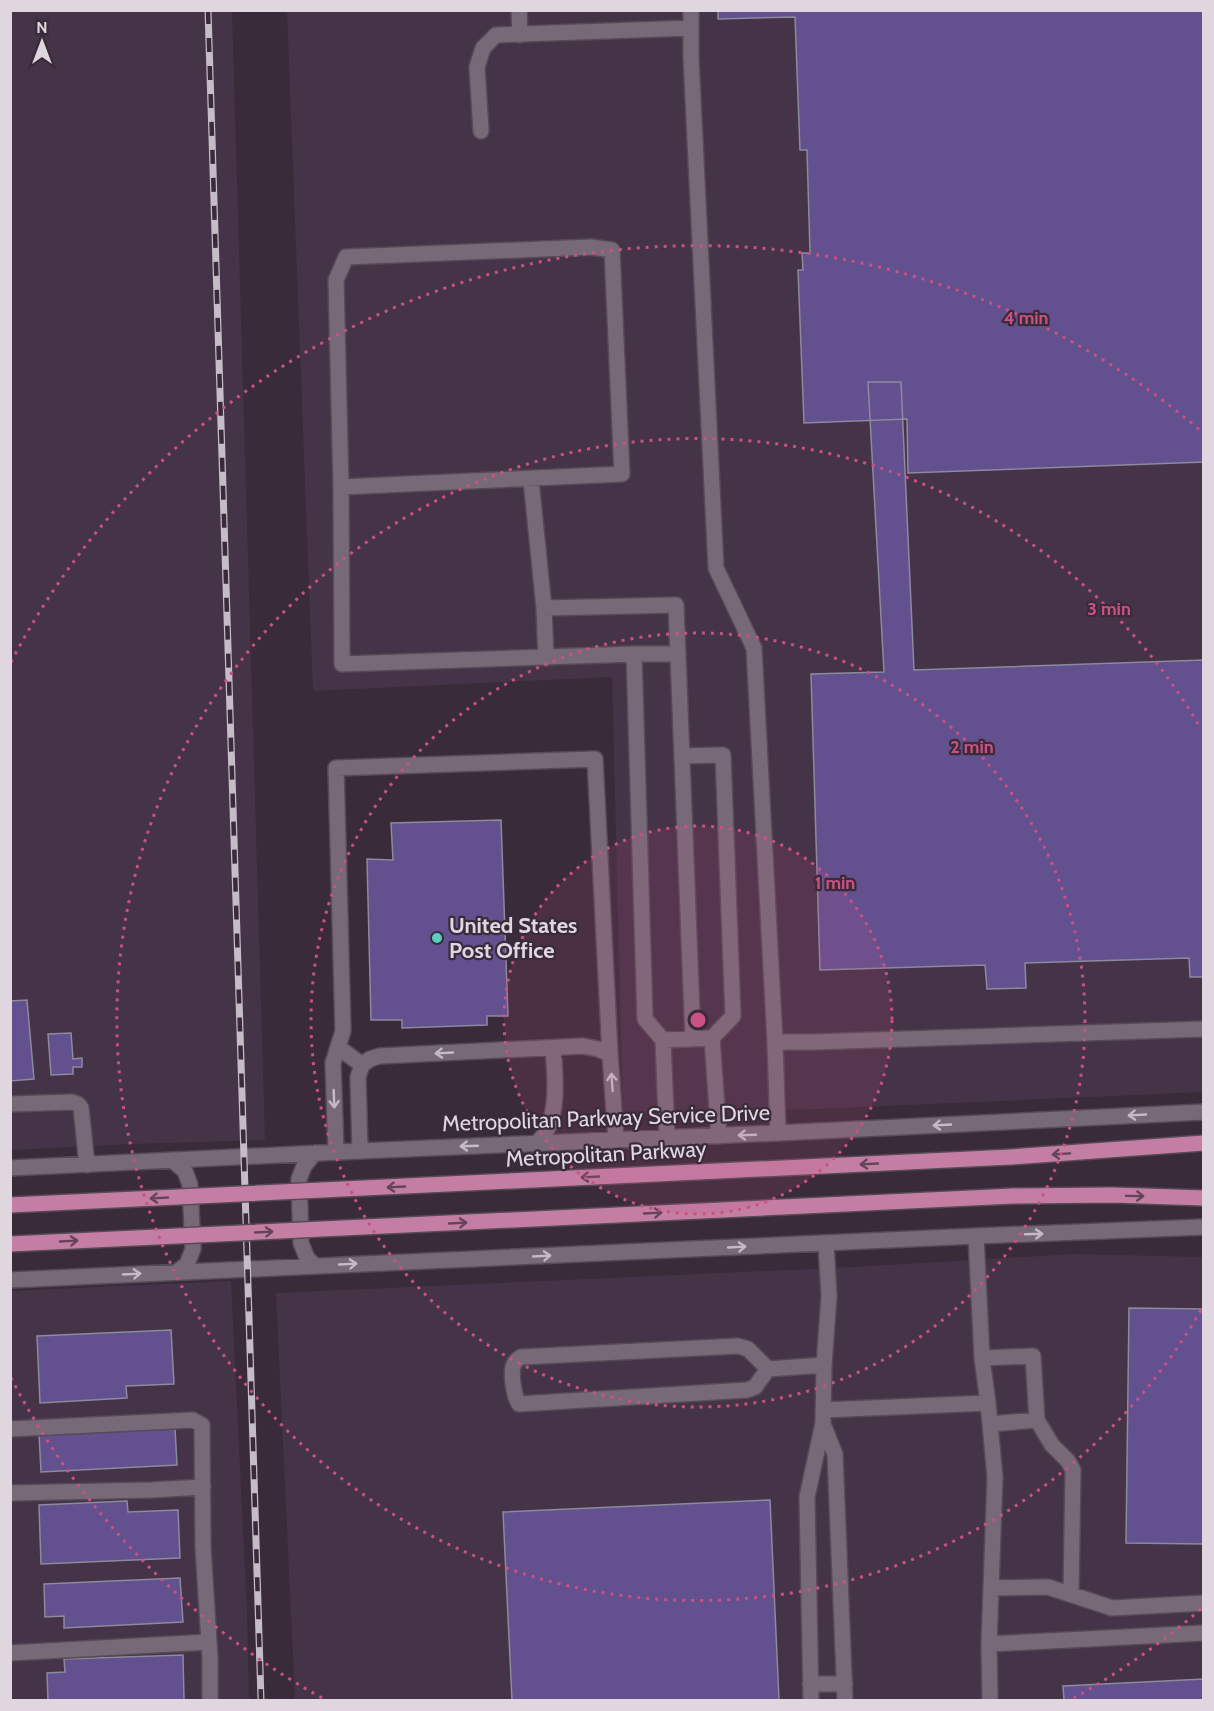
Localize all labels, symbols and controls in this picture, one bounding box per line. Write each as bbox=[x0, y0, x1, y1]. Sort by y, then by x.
north arrow bbox=[12, 12, 72, 72]
text: N bbox=[36, 18, 48, 37]
text: 4 min bbox=[1003, 307, 1049, 329]
text: 3 min bbox=[1087, 598, 1131, 620]
text: 2 min bbox=[950, 736, 994, 758]
text: 1 min bbox=[815, 872, 855, 894]
place label: United States Post Office bbox=[449, 912, 577, 964]
marker: United States Post Office bbox=[430, 931, 444, 945]
centre of rings bbox=[688, 1010, 708, 1030]
one-way arrow bbox=[435, 1047, 455, 1058]
one-way arrow bbox=[606, 1073, 617, 1093]
one-way arrow bbox=[328, 1089, 340, 1109]
street label: Metropolitan Parkway Service Drive bbox=[442, 1099, 770, 1137]
one-way arrow bbox=[1127, 1110, 1147, 1121]
one-way arrow bbox=[933, 1120, 953, 1131]
one-way arrow bbox=[738, 1129, 758, 1140]
street label: Metropolitan Parkway bbox=[505, 1135, 707, 1173]
one-way arrow bbox=[459, 1141, 479, 1152]
one-way arrow bbox=[1052, 1149, 1072, 1160]
one-way arrow bbox=[860, 1158, 880, 1169]
one-way arrow bbox=[581, 1172, 601, 1183]
one-way arrow bbox=[386, 1181, 406, 1192]
one-way arrow bbox=[1124, 1190, 1144, 1202]
one-way arrow bbox=[149, 1193, 169, 1204]
one-way arrow bbox=[643, 1208, 663, 1219]
one-way arrow bbox=[448, 1217, 468, 1228]
one-way arrow bbox=[253, 1226, 273, 1237]
one-way arrow bbox=[1024, 1228, 1044, 1240]
one-way arrow bbox=[58, 1236, 78, 1247]
one-way arrow bbox=[727, 1242, 747, 1253]
one-way arrow bbox=[532, 1250, 552, 1261]
one-way arrow bbox=[337, 1259, 357, 1270]
one-way arrow bbox=[121, 1269, 141, 1280]

